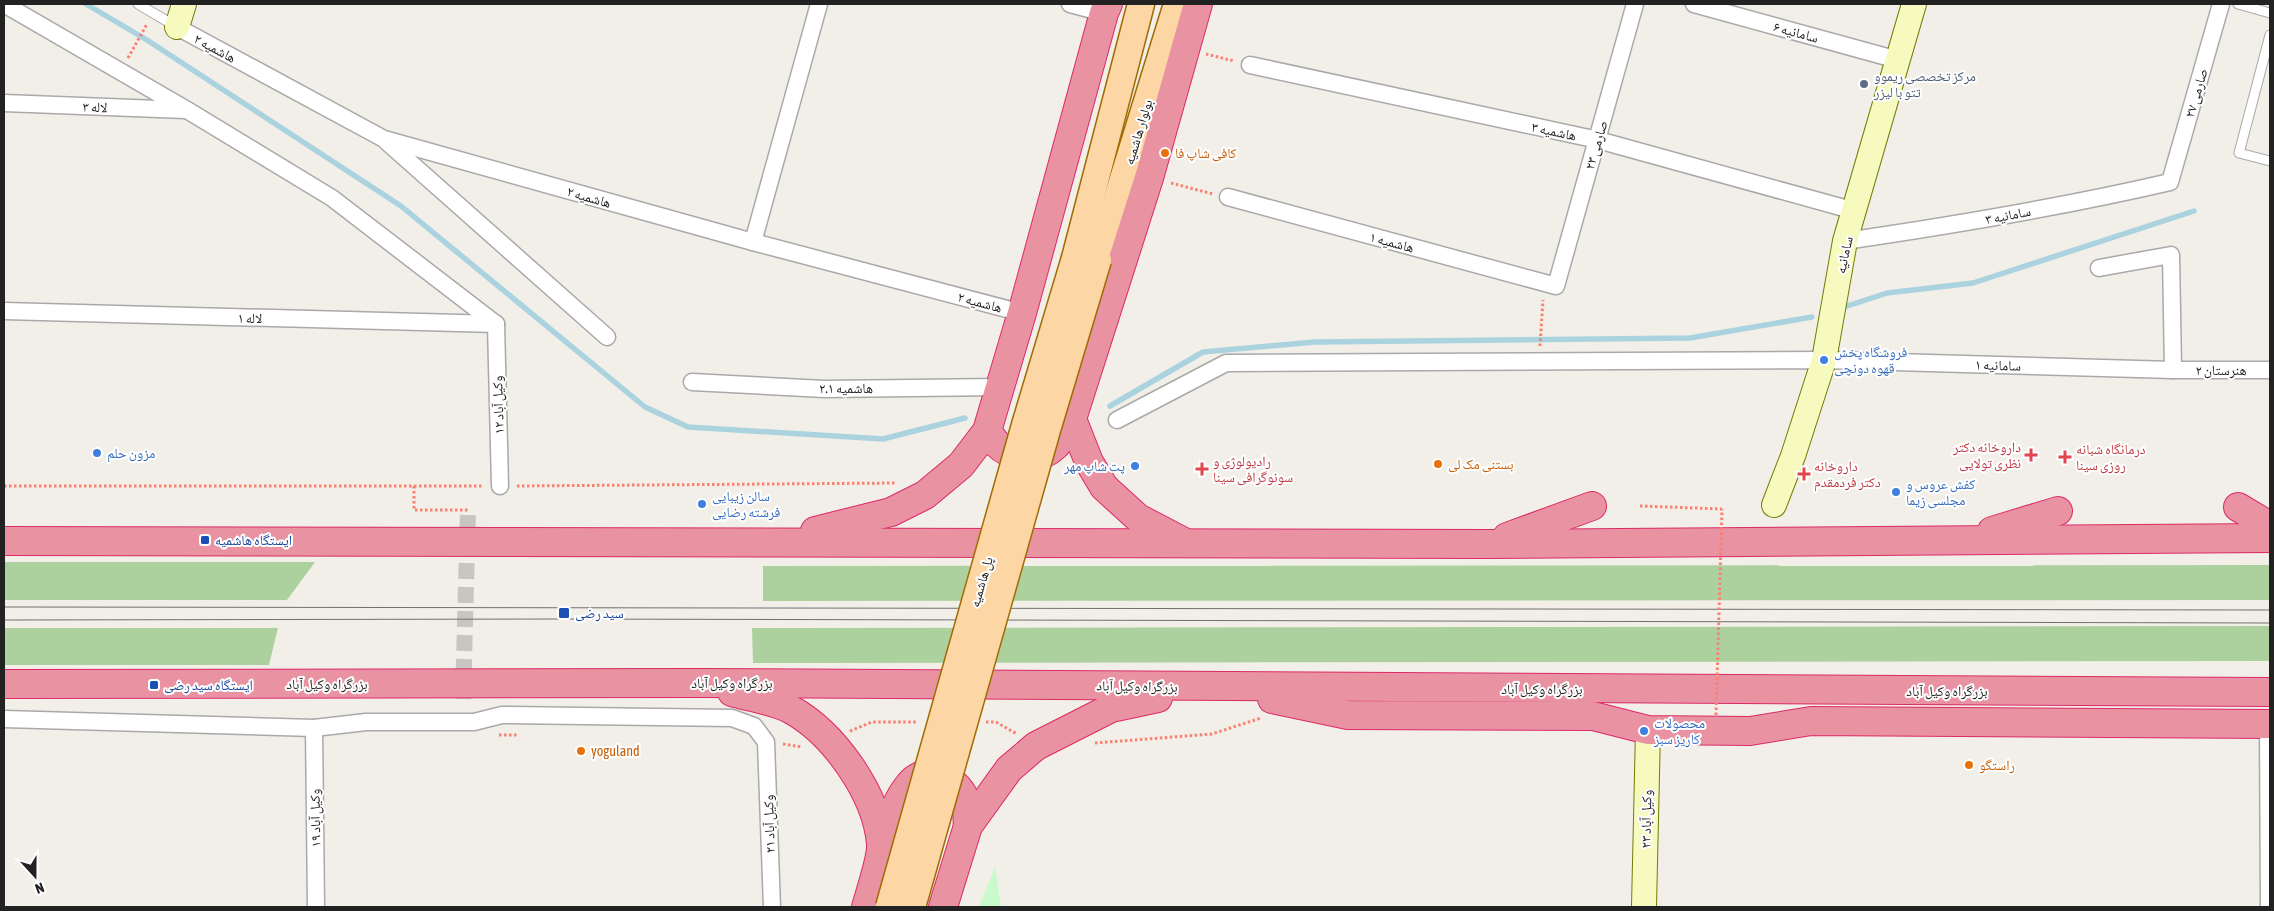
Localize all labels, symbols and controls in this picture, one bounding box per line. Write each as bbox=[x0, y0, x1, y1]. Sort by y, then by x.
street label: سامانیه ۶ bbox=[1772, 18, 1820, 46]
street label: هاشمیه ۲ bbox=[191, 30, 239, 66]
street label: صارمی ۲۷ bbox=[2181, 67, 2212, 120]
place label: مرکز تخصصی ریموو تتو با لیزر bbox=[1873, 68, 1976, 101]
marker: مرکز تخصصی ریموو تتو با لیزر bbox=[1858, 78, 1870, 90]
street label: بولوار هاشمیه bbox=[1120, 97, 1157, 167]
street label: لاله ۳ bbox=[82, 99, 108, 115]
street label: هاشمیه ۳ bbox=[1530, 118, 1578, 144]
street label: صارمی ۲۳ bbox=[1581, 119, 1612, 172]
place label: کافی شاپ فا bbox=[1175, 145, 1237, 162]
marker: کافی شاپ فا bbox=[1159, 147, 1171, 159]
street label: هاشمیه ۲ bbox=[565, 183, 613, 211]
street label: سامانیه ۳ bbox=[1984, 203, 2032, 227]
street label: هاشمیه ۱ bbox=[1368, 228, 1416, 256]
street label: سامانیه bbox=[1832, 235, 1856, 275]
street label: هاشمیه ۲ bbox=[956, 288, 1004, 316]
street label: لاله ۱ bbox=[237, 310, 263, 326]
place label: فروشگاه پخش قهوه دونچی bbox=[1834, 344, 1907, 377]
marker: فروشگاه پخش قهوه دونچی bbox=[1818, 354, 1830, 366]
street label: سامانیه ۱ bbox=[1975, 356, 2021, 374]
street label: هنرستان ۲ bbox=[2195, 362, 2247, 379]
street label: ۱۲ وکیل آباد bbox=[489, 375, 508, 435]
street label: هاشمیه ۲.۱ bbox=[819, 380, 873, 396]
place label: داروخانه دکتر نظری تولایی bbox=[1952, 439, 2021, 472]
place label: درمانگاه شبانه روزی سینا bbox=[2076, 441, 2146, 474]
place label: مزون حلم bbox=[107, 445, 155, 463]
marker: مزون حلم bbox=[91, 447, 103, 459]
marker: داروخانه دکتر نظری تولایی bbox=[2025, 449, 2037, 461]
marker: درمانگاه شبانه روزی سینا bbox=[2058, 450, 2072, 464]
place label: رادیولوژی و سونوگرافی سینا bbox=[1213, 453, 1293, 486]
place label: بستنی مک لی bbox=[1448, 456, 1514, 473]
place label: پت شاپ مهر bbox=[1063, 458, 1125, 475]
marker: بستنی مک لی bbox=[1432, 458, 1444, 470]
place label: داروخانه دكتر فردمقدم bbox=[1814, 458, 1881, 492]
marker: پت شاپ مهر bbox=[1129, 460, 1141, 472]
marker: رادیولوژی و سونوگرافی سینا bbox=[1195, 462, 1209, 476]
marker: داروخانه دكتر فردمقدم bbox=[1798, 468, 1810, 480]
place label: کفش عروس و مجلسی زیما bbox=[1906, 476, 1976, 509]
marker: کفش عروس و مجلسی زیما bbox=[1890, 486, 1902, 498]
place label: سالن زیبایی فرشته رضایی bbox=[712, 488, 781, 521]
marker: سالن زیبایی فرشته رضایی bbox=[696, 498, 708, 510]
place label: ایستگاه هاشمیه bbox=[215, 532, 292, 548]
marker: ایستگاه هاشمیه bbox=[199, 534, 211, 546]
street label: پل هاشمیه bbox=[966, 555, 997, 610]
place label: سید رضی bbox=[575, 605, 624, 622]
marker: سید رضی bbox=[557, 606, 571, 620]
street label: بزرگراه وکیل آباد bbox=[691, 675, 773, 692]
street label: بزرگراه وکیل آباد bbox=[286, 676, 368, 693]
place label: ایستگاه سید رضی bbox=[164, 677, 253, 694]
street label: بزرگراه وکیل آباد bbox=[1096, 677, 1178, 696]
marker: ایستگاه سید رضی bbox=[148, 679, 160, 691]
street label: بزرگراه وکیل آباد bbox=[1501, 681, 1583, 698]
street label: بزرگراه وکیل آباد bbox=[1906, 683, 1988, 700]
place label: محصولات کاریز سبز bbox=[1653, 715, 1705, 748]
marker: محصولات کاریز سبز bbox=[1638, 725, 1650, 737]
place label: yoguland bbox=[591, 743, 640, 759]
marker: yoguland bbox=[575, 745, 587, 757]
place label: راستگو bbox=[1979, 757, 2015, 774]
marker: راستگو bbox=[1963, 759, 1975, 771]
street label: ۱۹ وکیل آباد bbox=[306, 789, 325, 847]
street label: ۲۳ وکیل آباد bbox=[1637, 790, 1656, 848]
street label: ۲۱ وکیل آباد bbox=[760, 794, 779, 854]
north arrow bbox=[10, 851, 60, 901]
text: N bbox=[33, 879, 46, 897]

